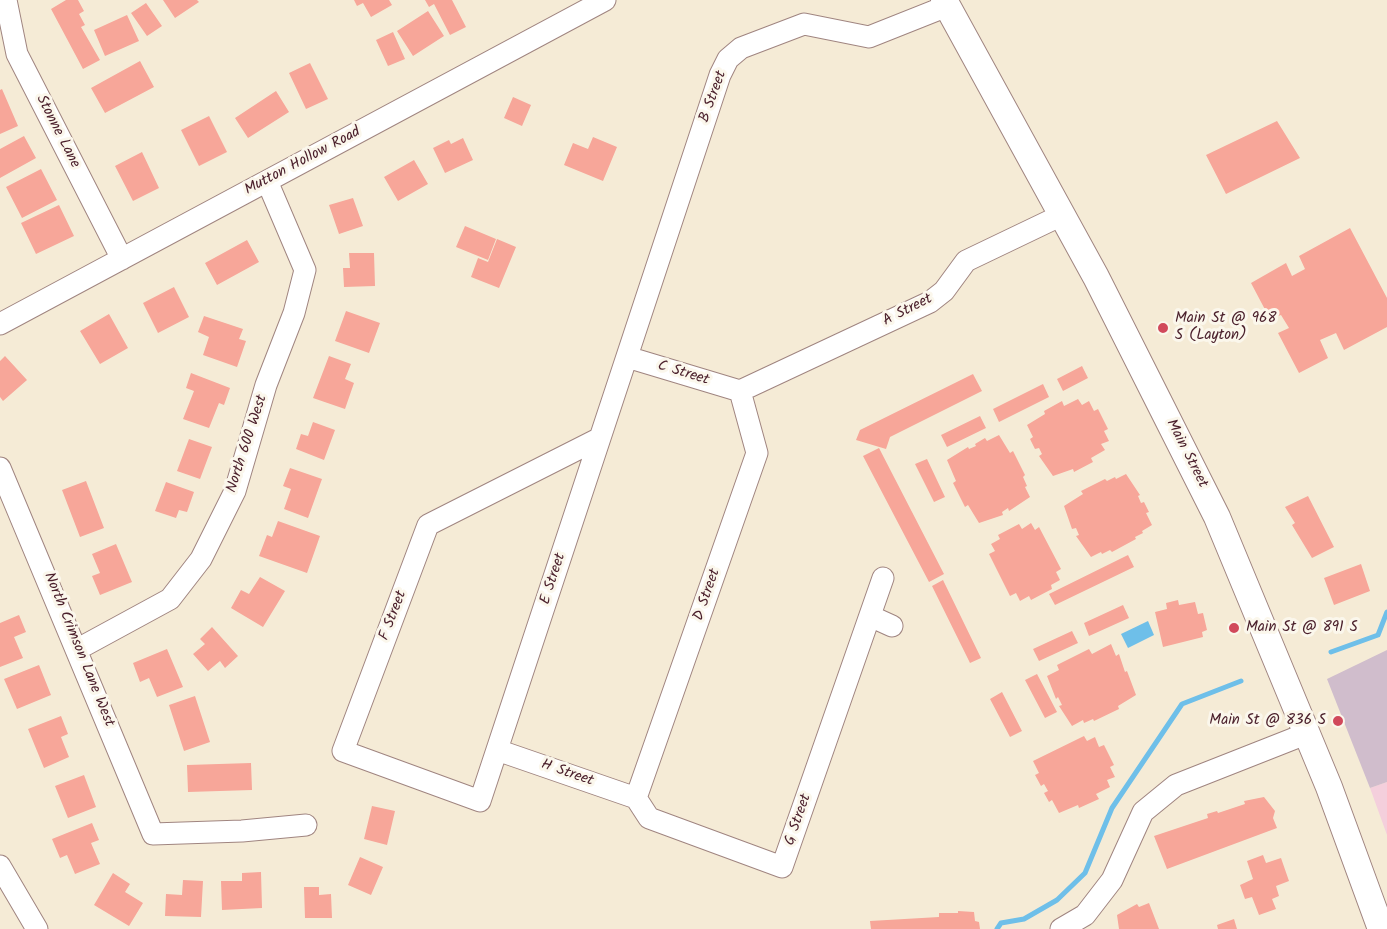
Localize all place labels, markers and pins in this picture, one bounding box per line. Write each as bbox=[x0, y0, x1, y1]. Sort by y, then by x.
place label: Main St @ 968 S (Layton) bbox=[1175, 310, 1276, 345]
marker: Main St @ 968 S (Layton) bbox=[1156, 321, 1170, 335]
place label: Main St @ 891 S bbox=[1246, 619, 1358, 637]
marker: Main St @ 891 S bbox=[1227, 621, 1241, 635]
place label: Main St @ 836 S bbox=[1209, 712, 1326, 730]
marker: Main St @ 836 S bbox=[1331, 714, 1345, 728]

